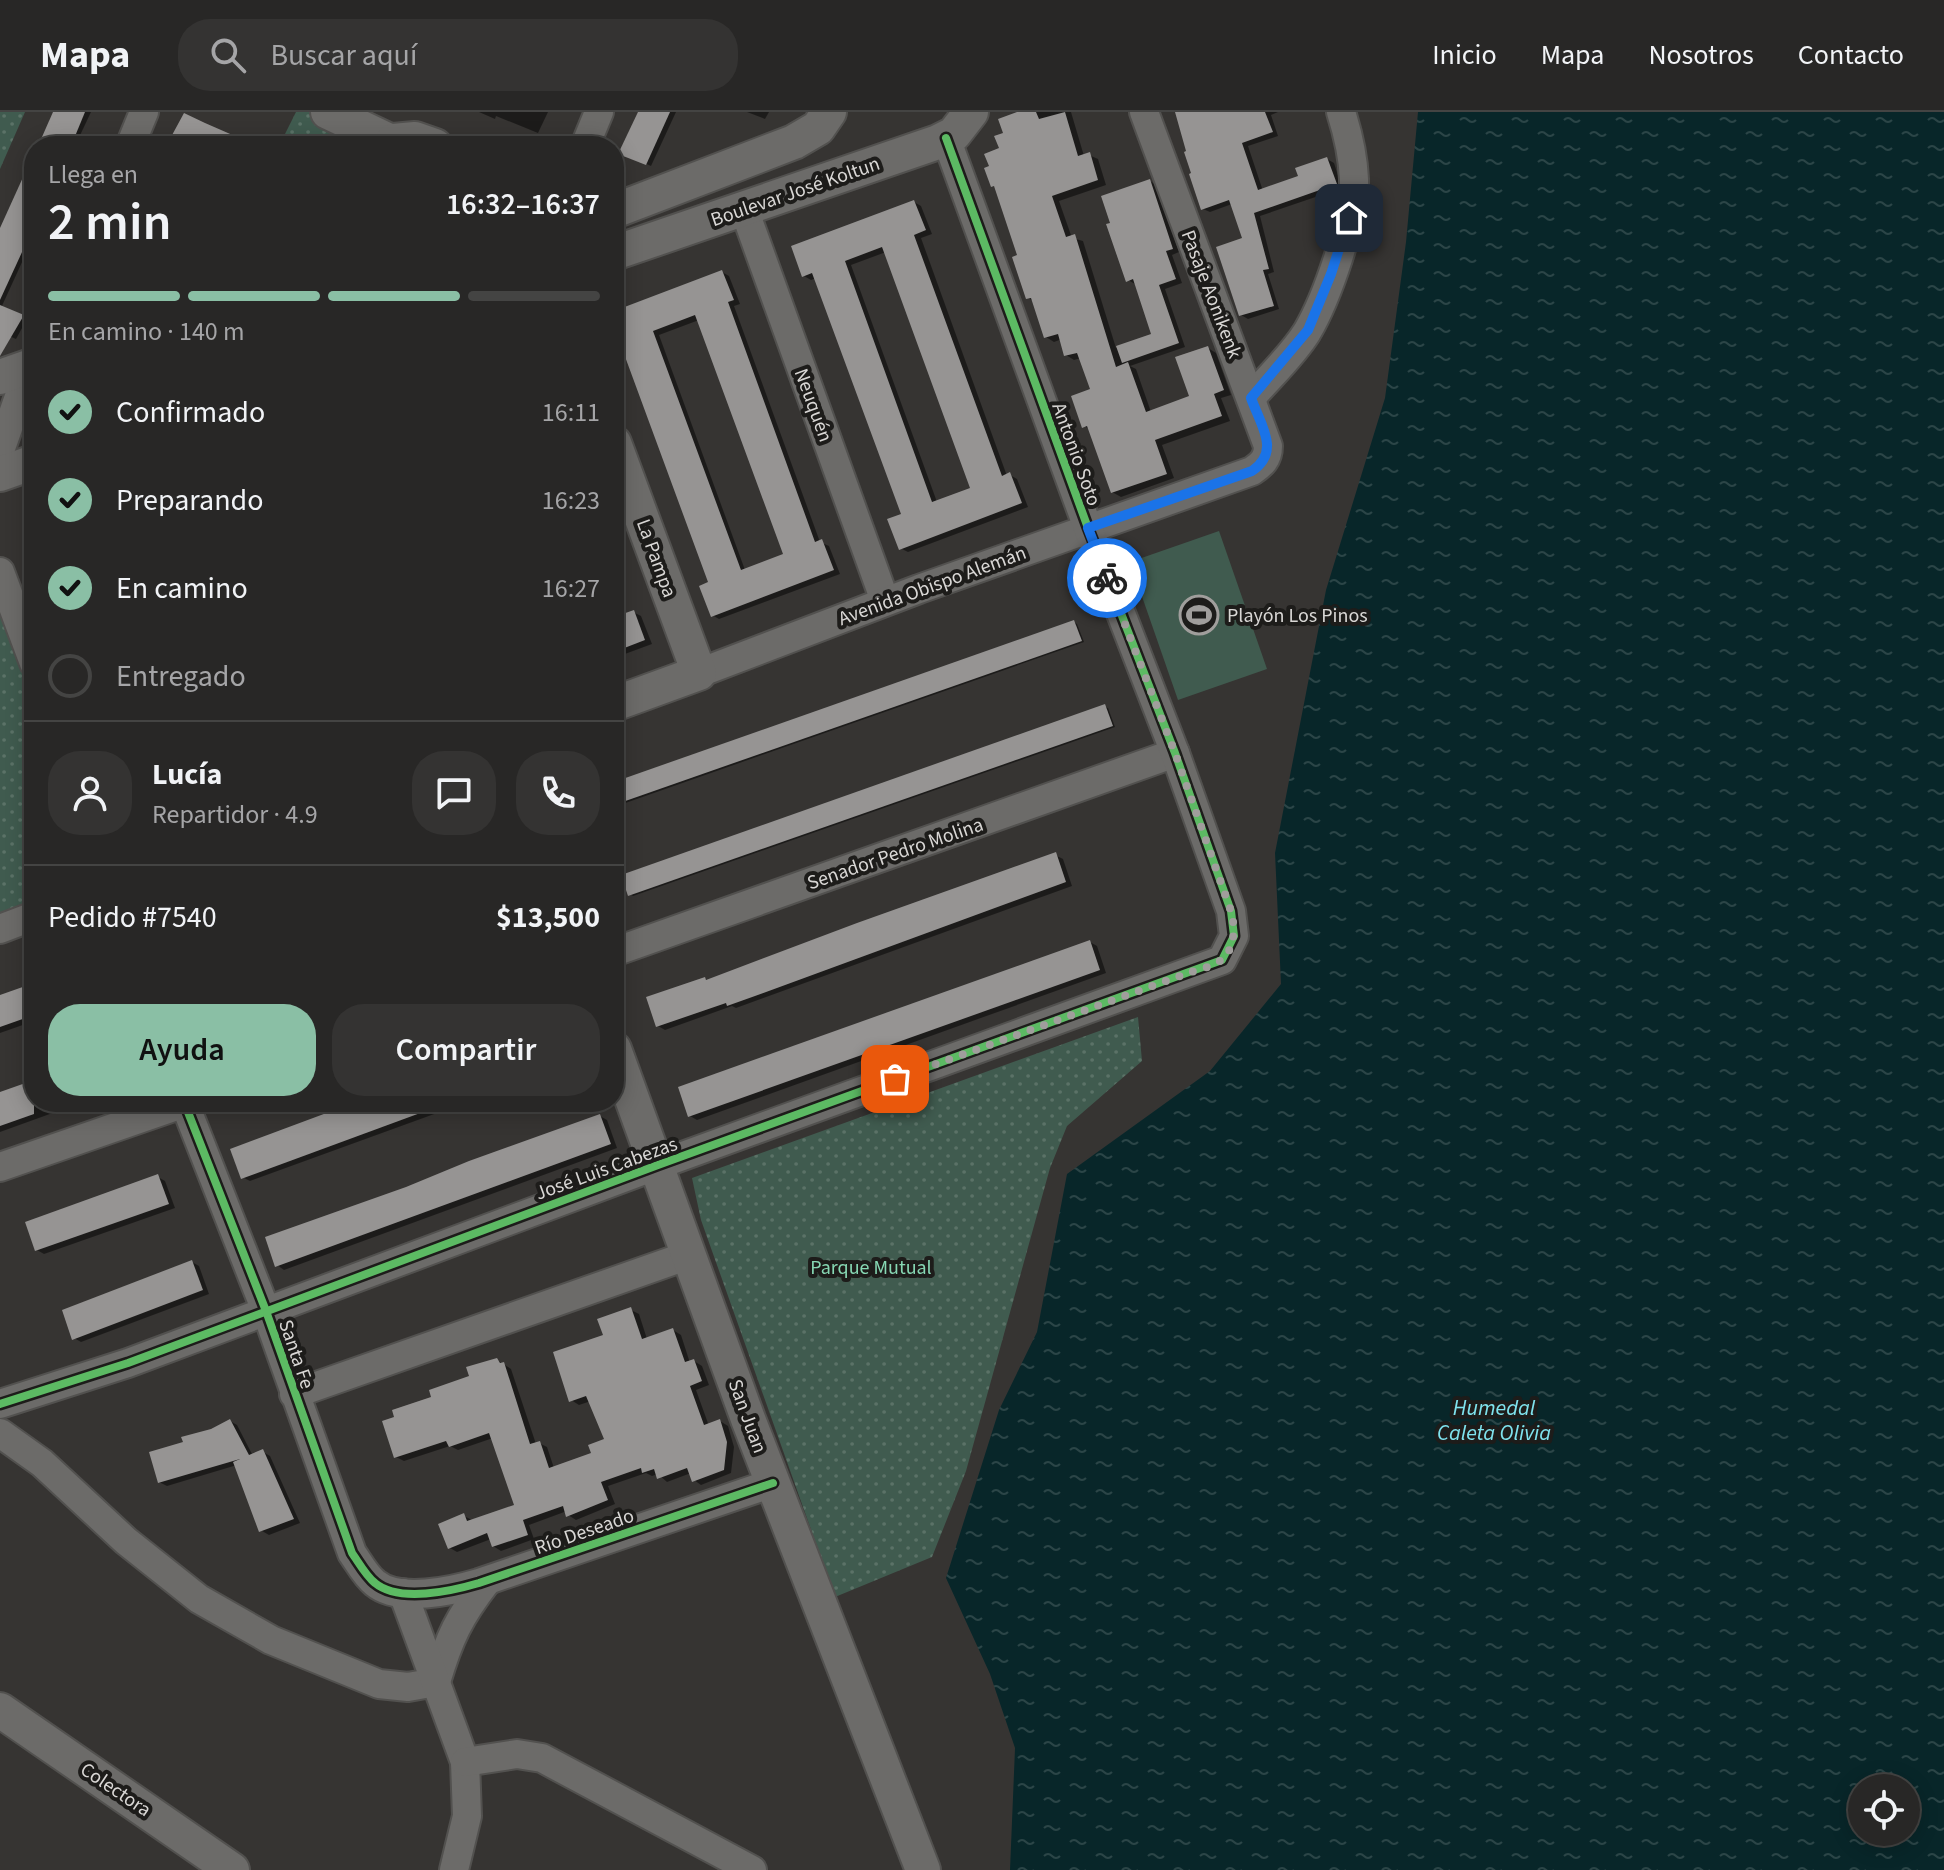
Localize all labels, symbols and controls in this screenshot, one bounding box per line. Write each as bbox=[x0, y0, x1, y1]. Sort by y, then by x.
search box bbox=[178, 19, 738, 91]
text: Mapa bbox=[40, 28, 130, 82]
icon: search bbox=[206, 33, 250, 77]
text: Buscar aquí bbox=[270, 34, 417, 77]
text: Inicio bbox=[1432, 35, 1497, 75]
text: Mapa bbox=[1541, 35, 1604, 75]
text: Nosotros bbox=[1648, 35, 1754, 75]
text: Contacto bbox=[1798, 35, 1904, 75]
street label: Boulevar José Koltun bbox=[707, 150, 884, 234]
text: Llega en bbox=[48, 156, 138, 193]
text: 16:32–16:37 bbox=[446, 183, 600, 226]
pin bbox=[1315, 184, 1383, 252]
text: 2 min bbox=[48, 186, 172, 260]
icon: home bbox=[1327, 196, 1371, 240]
street label: Pasaje Aonikenk bbox=[1174, 226, 1248, 363]
text: En camino · 140 m bbox=[48, 313, 244, 350]
street label: Neuquén bbox=[787, 365, 839, 446]
icon: check bbox=[48, 390, 92, 434]
text: Confirmado bbox=[116, 391, 265, 434]
text: 16:11 bbox=[542, 394, 600, 431]
street label: Antonio Soto bbox=[1044, 399, 1108, 510]
icon: check bbox=[48, 478, 92, 522]
text: Preparando bbox=[116, 479, 263, 522]
text: 16:23 bbox=[542, 482, 600, 519]
street label: La Pampa bbox=[629, 515, 683, 602]
courier bbox=[1067, 538, 1147, 618]
street label: Avenida Obispo Alemán bbox=[835, 539, 1030, 633]
icon: bike bbox=[1085, 556, 1129, 600]
icon: check bbox=[48, 566, 92, 610]
text: En camino bbox=[116, 567, 248, 610]
text: 16:27 bbox=[542, 570, 600, 607]
sports icon: Playón Los Pinos bbox=[1178, 594, 1220, 636]
place label: Playón Los Pinos bbox=[1227, 602, 1368, 630]
text: Entregado bbox=[116, 655, 246, 698]
button: person bbox=[48, 751, 132, 835]
button: chat bbox=[412, 751, 496, 835]
button: phone bbox=[516, 751, 600, 835]
text: Lucía bbox=[152, 753, 222, 796]
text: Repartidor · 4.9 bbox=[152, 796, 318, 833]
street label: Senador Pedro Molina bbox=[804, 811, 987, 897]
text: Pedido #7540 bbox=[48, 896, 217, 939]
text: $13,500 bbox=[496, 896, 600, 939]
button: Ayuda bbox=[48, 1004, 316, 1096]
button: Compartir bbox=[332, 1004, 600, 1096]
pin bbox=[861, 1045, 929, 1113]
icon: bag bbox=[873, 1057, 917, 1101]
street label: José Luis Cabezas bbox=[531, 1130, 681, 1208]
park label: Parque Mutual bbox=[810, 1254, 932, 1282]
street label: Santa Fe bbox=[271, 1316, 321, 1393]
street label: San Juan bbox=[721, 1375, 773, 1457]
water label: Humedal Caleta Olivia bbox=[1437, 1392, 1551, 1449]
street label: Río Deseado bbox=[531, 1502, 638, 1562]
street label: Colectora bbox=[74, 1756, 156, 1824]
map controls bbox=[1848, 1774, 1920, 1846]
button: locate bbox=[1848, 1774, 1920, 1846]

